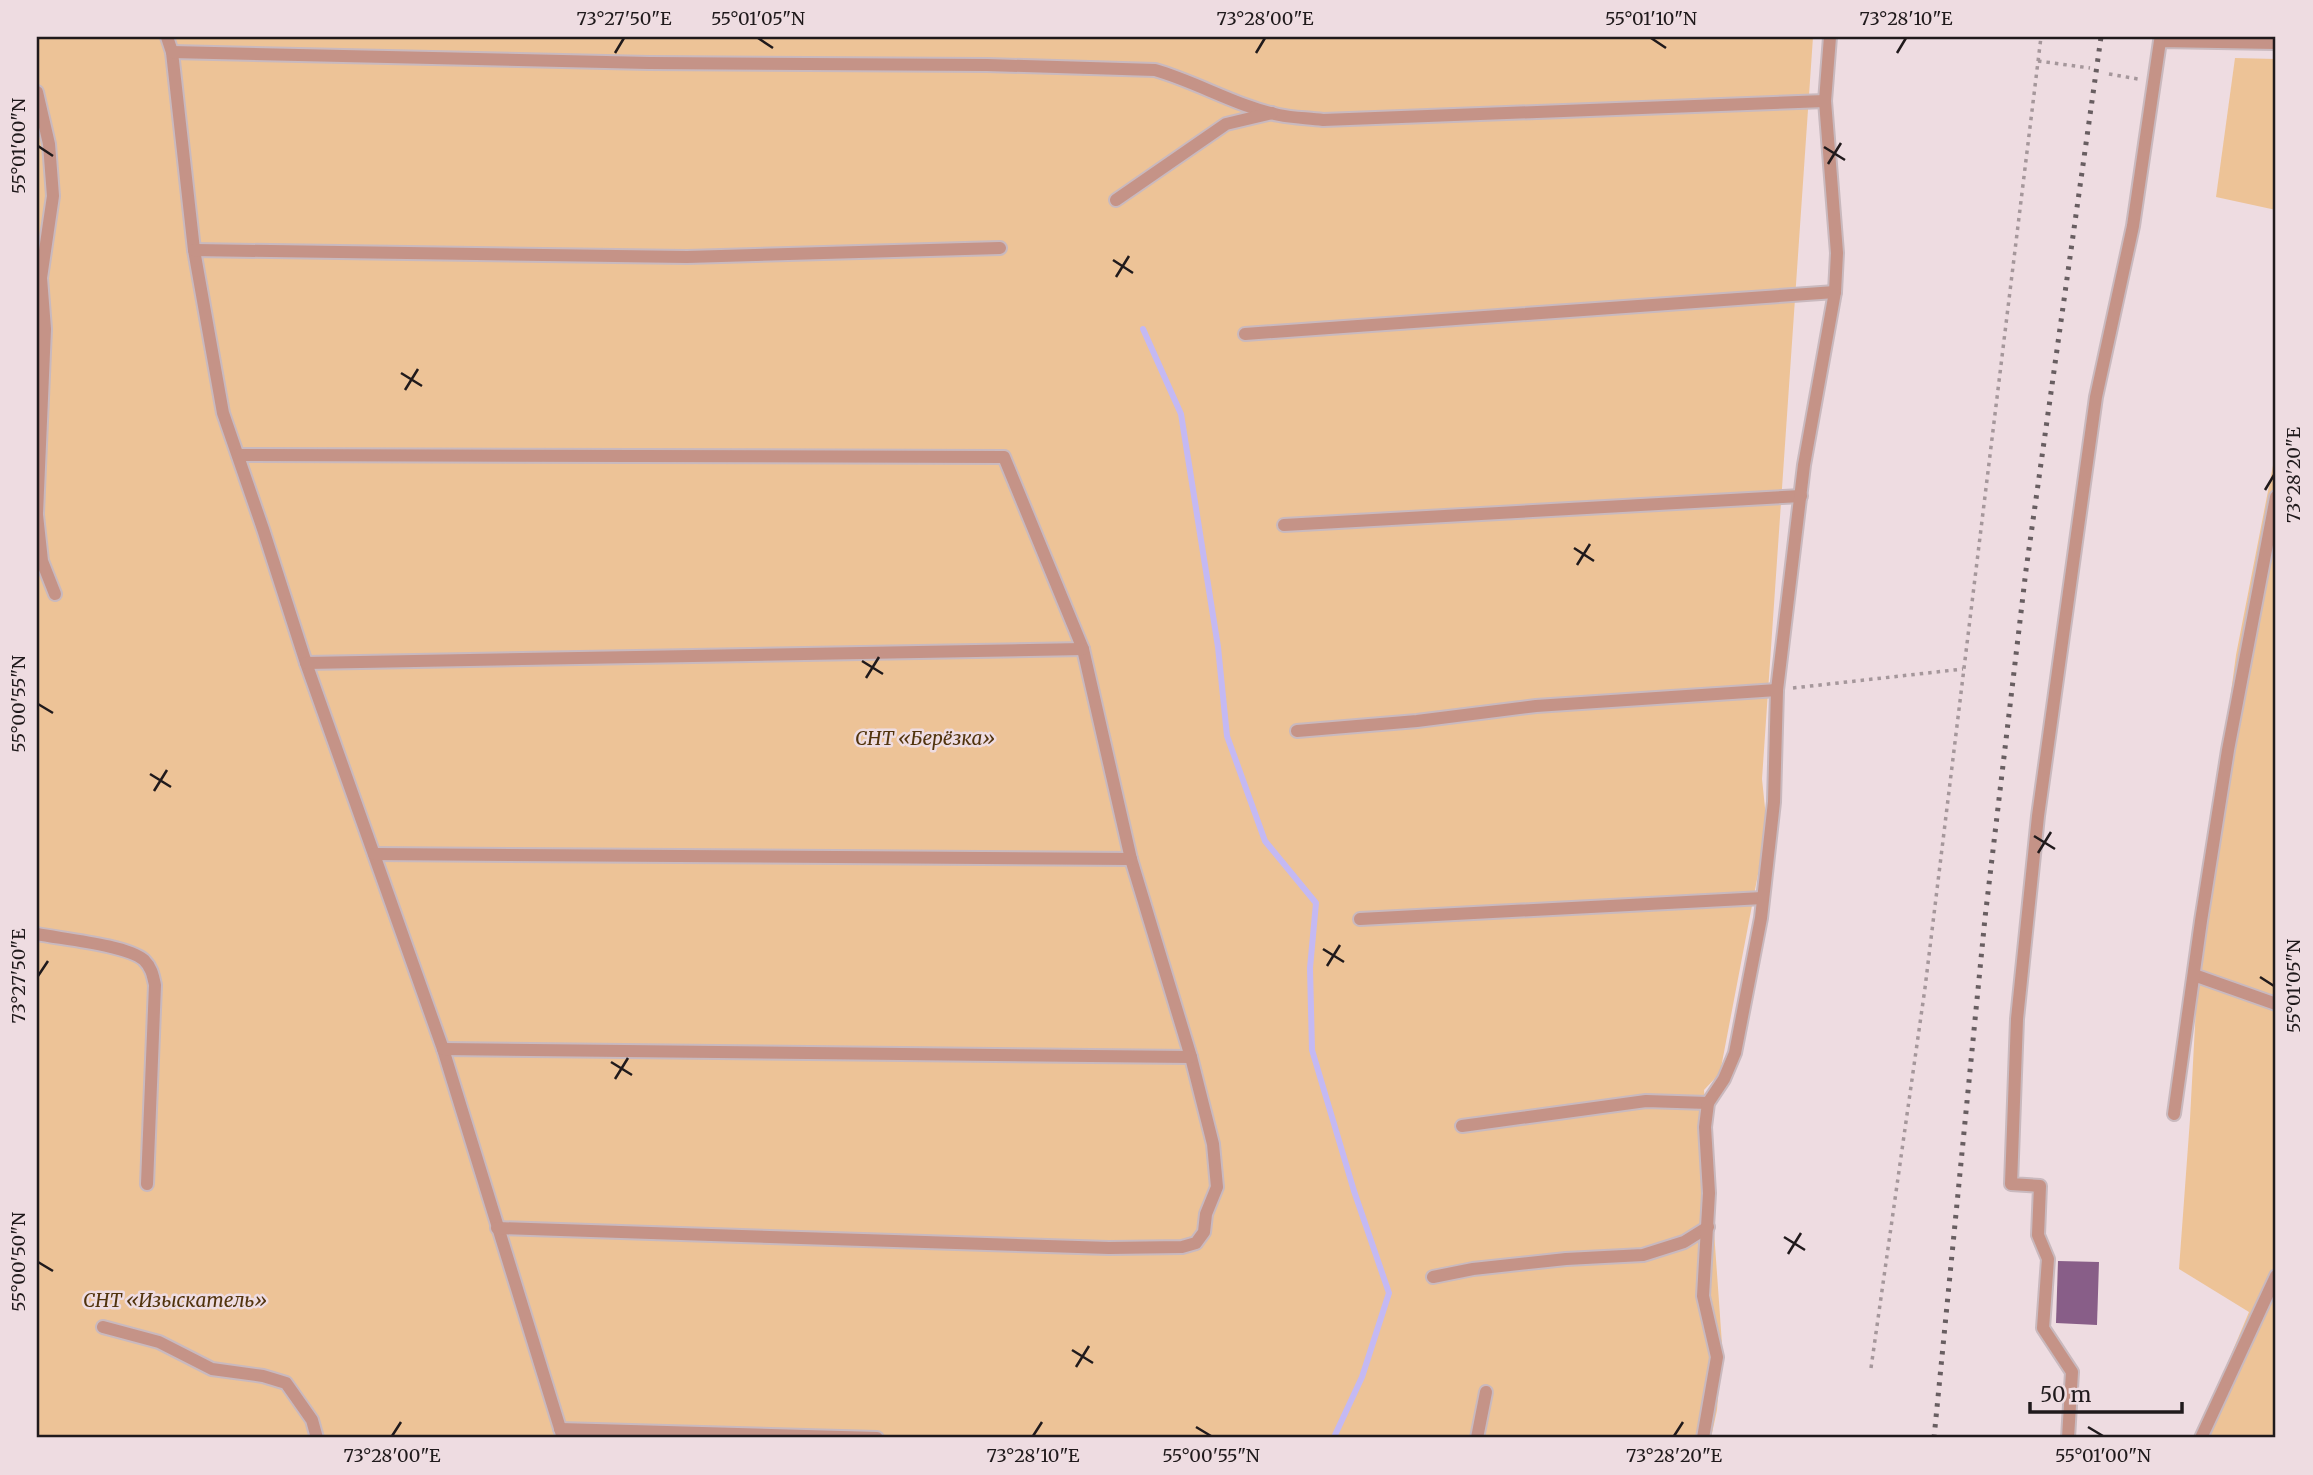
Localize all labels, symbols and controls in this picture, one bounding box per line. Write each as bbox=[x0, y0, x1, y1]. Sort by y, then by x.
text: 73°27'50"E bbox=[577, 7, 672, 30]
text: 55°01'05"N bbox=[711, 7, 805, 30]
text: 73°28'00"E bbox=[1217, 7, 1314, 30]
text: 55°01'10"N bbox=[1605, 7, 1697, 30]
text: 73°28'10"E bbox=[1859, 7, 1953, 30]
text: 55°01'00"N bbox=[7, 98, 30, 194]
text: 73°28'20"E bbox=[2282, 426, 2305, 523]
text: 55°00'55"N bbox=[7, 655, 30, 753]
park label: СНТ «Берёзка» bbox=[855, 726, 995, 750]
text: 73°27'50"E bbox=[7, 928, 30, 1023]
text: 55°01'05"N bbox=[2282, 939, 2305, 1033]
text: 55°00'50"N bbox=[7, 1212, 30, 1312]
park label: СНТ «Изыскатель» bbox=[83, 1288, 267, 1312]
scale bar bbox=[2030, 1370, 2182, 1414]
text: 50 m bbox=[2040, 1381, 2091, 1408]
text: 73°28'00"E bbox=[344, 1444, 441, 1467]
text: 73°28'10"E bbox=[986, 1444, 1080, 1467]
text: 55°00'55"N bbox=[1162, 1444, 1260, 1467]
text: 73°28'20"E bbox=[1626, 1444, 1723, 1467]
text: 55°01'00"N bbox=[2055, 1444, 2151, 1467]

